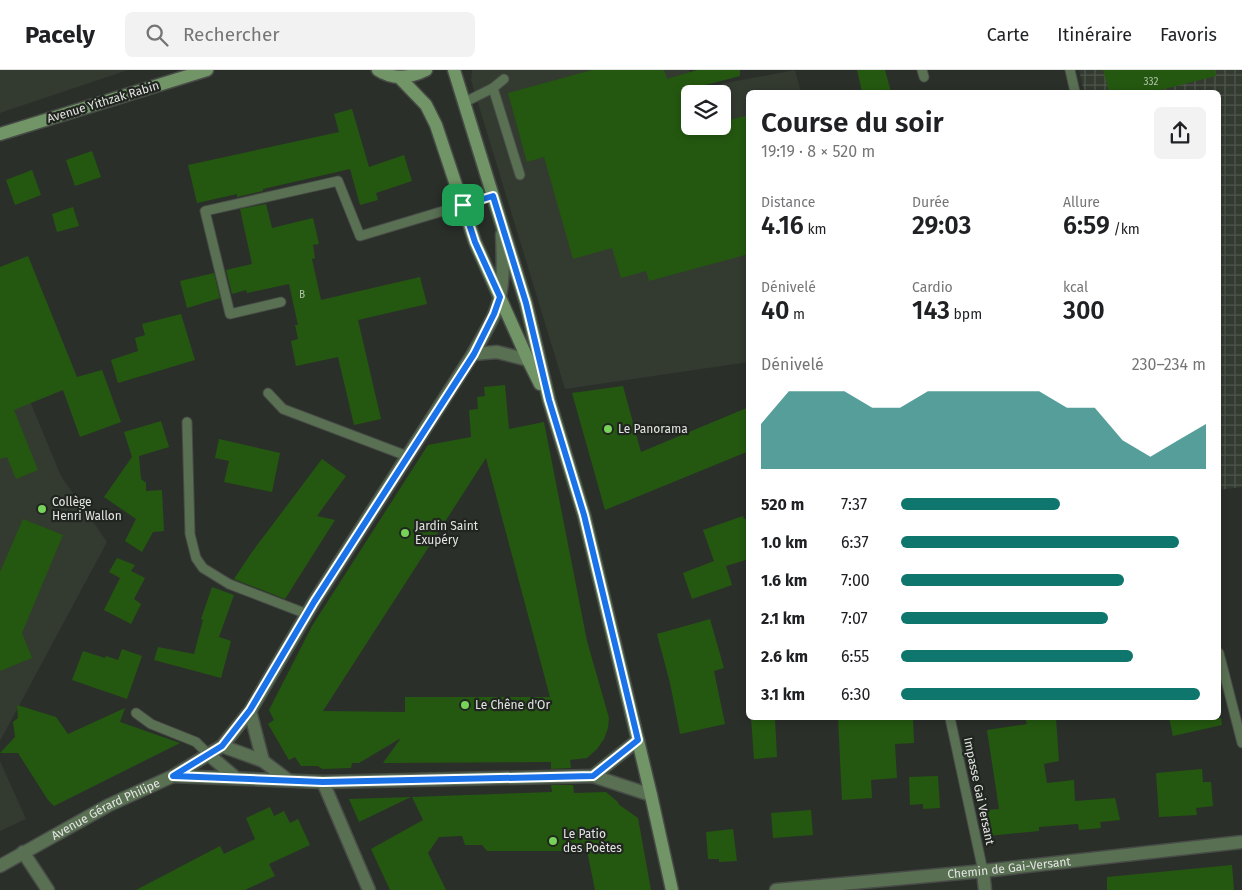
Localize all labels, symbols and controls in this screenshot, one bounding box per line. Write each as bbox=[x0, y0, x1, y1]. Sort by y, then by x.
search box bbox=[125, 12, 475, 57]
text: Pacely bbox=[25, 21, 95, 49]
icon: search bbox=[143, 21, 171, 49]
text: Rechercher bbox=[183, 23, 280, 46]
text: Carte bbox=[987, 24, 1029, 46]
text: Itinéraire bbox=[1057, 24, 1132, 46]
text: Favoris bbox=[1160, 24, 1217, 46]
house number: 332 bbox=[1144, 76, 1158, 88]
street label: Avenue Yithzak Rabin bbox=[45, 78, 161, 126]
map controls bbox=[681, 85, 731, 135]
button: layers bbox=[681, 85, 731, 135]
text: Course du soir bbox=[761, 106, 944, 139]
button: share bbox=[1154, 107, 1206, 159]
text: 19:19 · 8 × 520 m bbox=[761, 142, 875, 161]
pin bbox=[442, 184, 484, 226]
icon: arrive bbox=[449, 191, 477, 219]
text: Distance bbox=[761, 194, 815, 211]
text: Durée bbox=[912, 194, 949, 211]
text: Allure bbox=[1063, 194, 1100, 211]
text: 4.16 bbox=[761, 211, 804, 241]
text: 29:03 bbox=[912, 211, 971, 241]
text: 6:59 bbox=[1063, 211, 1110, 241]
text: km bbox=[804, 221, 827, 238]
text: /km bbox=[1110, 221, 1140, 238]
text: Dénivelé bbox=[761, 279, 816, 296]
text: Cardio bbox=[912, 279, 953, 296]
text: kcal bbox=[1063, 279, 1088, 296]
house number: B bbox=[299, 289, 305, 301]
text: 40 bbox=[761, 296, 789, 326]
text: 143 bbox=[912, 296, 950, 326]
text: 300 bbox=[1063, 296, 1105, 326]
text: m bbox=[789, 306, 805, 323]
text: bpm bbox=[950, 306, 982, 323]
text: Dénivelé bbox=[761, 355, 824, 374]
text: 230–234 m bbox=[1132, 355, 1206, 374]
place label: Le Panorama bbox=[618, 422, 688, 436]
marker: Le Panorama bbox=[602, 423, 614, 435]
place label: Collège Henri Wallon bbox=[52, 495, 122, 523]
text: 520 m bbox=[761, 495, 804, 514]
text: 7:37 bbox=[841, 495, 867, 514]
marker: Collège Henri Wallon bbox=[36, 503, 48, 515]
place label: Jardin Saint Exupéry bbox=[415, 519, 479, 547]
marker: Jardin Saint Exupéry bbox=[399, 527, 411, 539]
text: 1.0 km bbox=[761, 533, 808, 552]
text: 6:37 bbox=[841, 533, 869, 552]
text: 1.6 km bbox=[761, 571, 807, 590]
text: 7:00 bbox=[841, 571, 870, 590]
text: 2.1 km bbox=[761, 609, 805, 628]
text: 7:07 bbox=[841, 609, 868, 628]
text: 2.6 km bbox=[761, 647, 808, 666]
text: 6:55 bbox=[841, 647, 869, 666]
text: 3.1 km bbox=[761, 685, 805, 704]
text: 6:30 bbox=[841, 685, 870, 704]
place label: Le Chêne d'Or bbox=[475, 698, 550, 712]
marker: Le Chêne d'Or bbox=[459, 699, 471, 711]
street label: Impasse Gai Versant bbox=[961, 736, 997, 847]
street label: Avenue Gérard Philipe bbox=[49, 776, 162, 843]
place label: Le Patio des Poètes bbox=[563, 827, 622, 855]
marker: Le Patio des Poètes bbox=[547, 835, 559, 847]
street label: Chemin de Gai-Versant bbox=[947, 854, 1072, 881]

